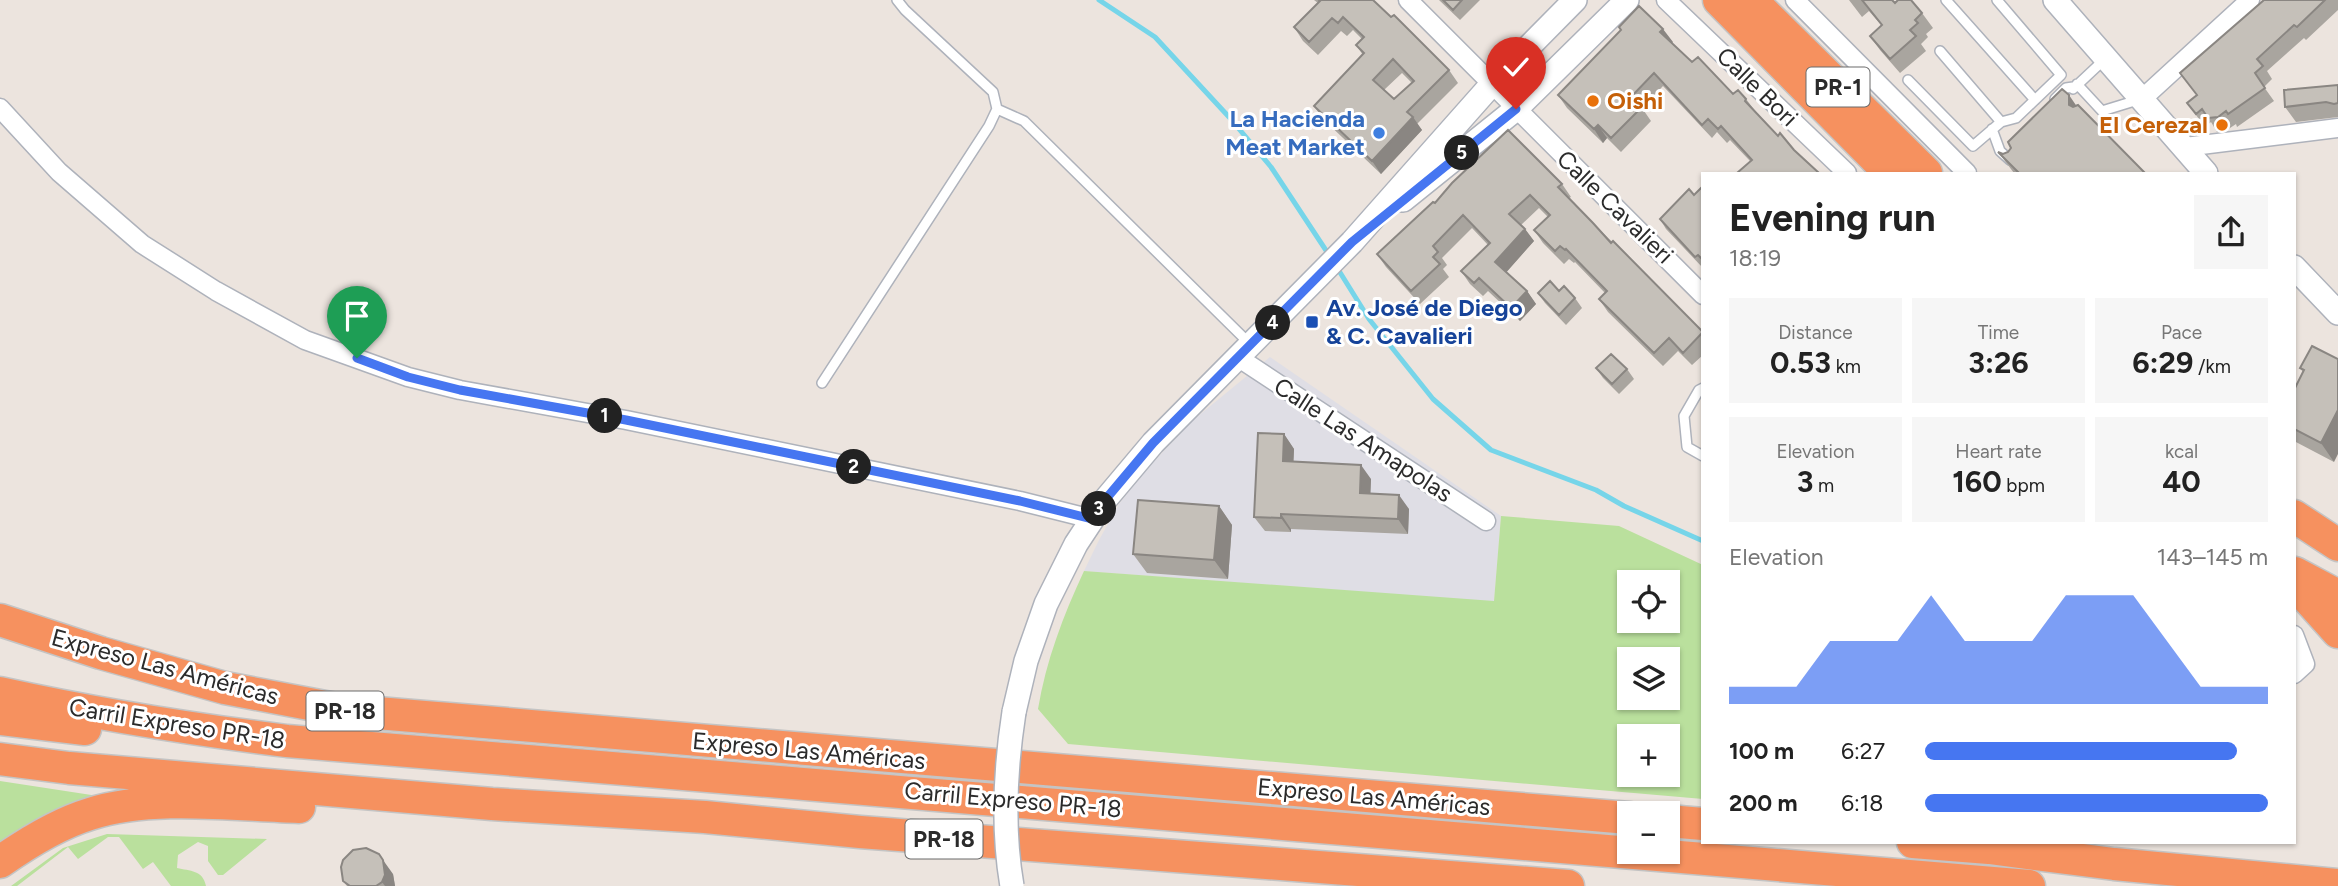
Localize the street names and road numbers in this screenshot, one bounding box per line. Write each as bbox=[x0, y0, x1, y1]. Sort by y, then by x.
street label: Calle Bori bbox=[1711, 41, 1804, 132]
road number: PR-1 bbox=[1806, 68, 1870, 106]
street label: Calle Cavalieri bbox=[1551, 144, 1680, 269]
street label: Calle Las Amapolas bbox=[1269, 371, 1458, 508]
street label: Expreso Las Américas bbox=[48, 622, 282, 711]
street label: Carril Expreso PR-18 bbox=[67, 692, 287, 755]
road number: PR-18 bbox=[306, 692, 384, 730]
street label: Expreso Las Américas bbox=[691, 726, 927, 775]
street label: Expreso Las Américas bbox=[1256, 772, 1492, 821]
street label: Carril Expreso PR-18 bbox=[903, 776, 1123, 823]
road number: PR-18 bbox=[906, 820, 982, 859]

